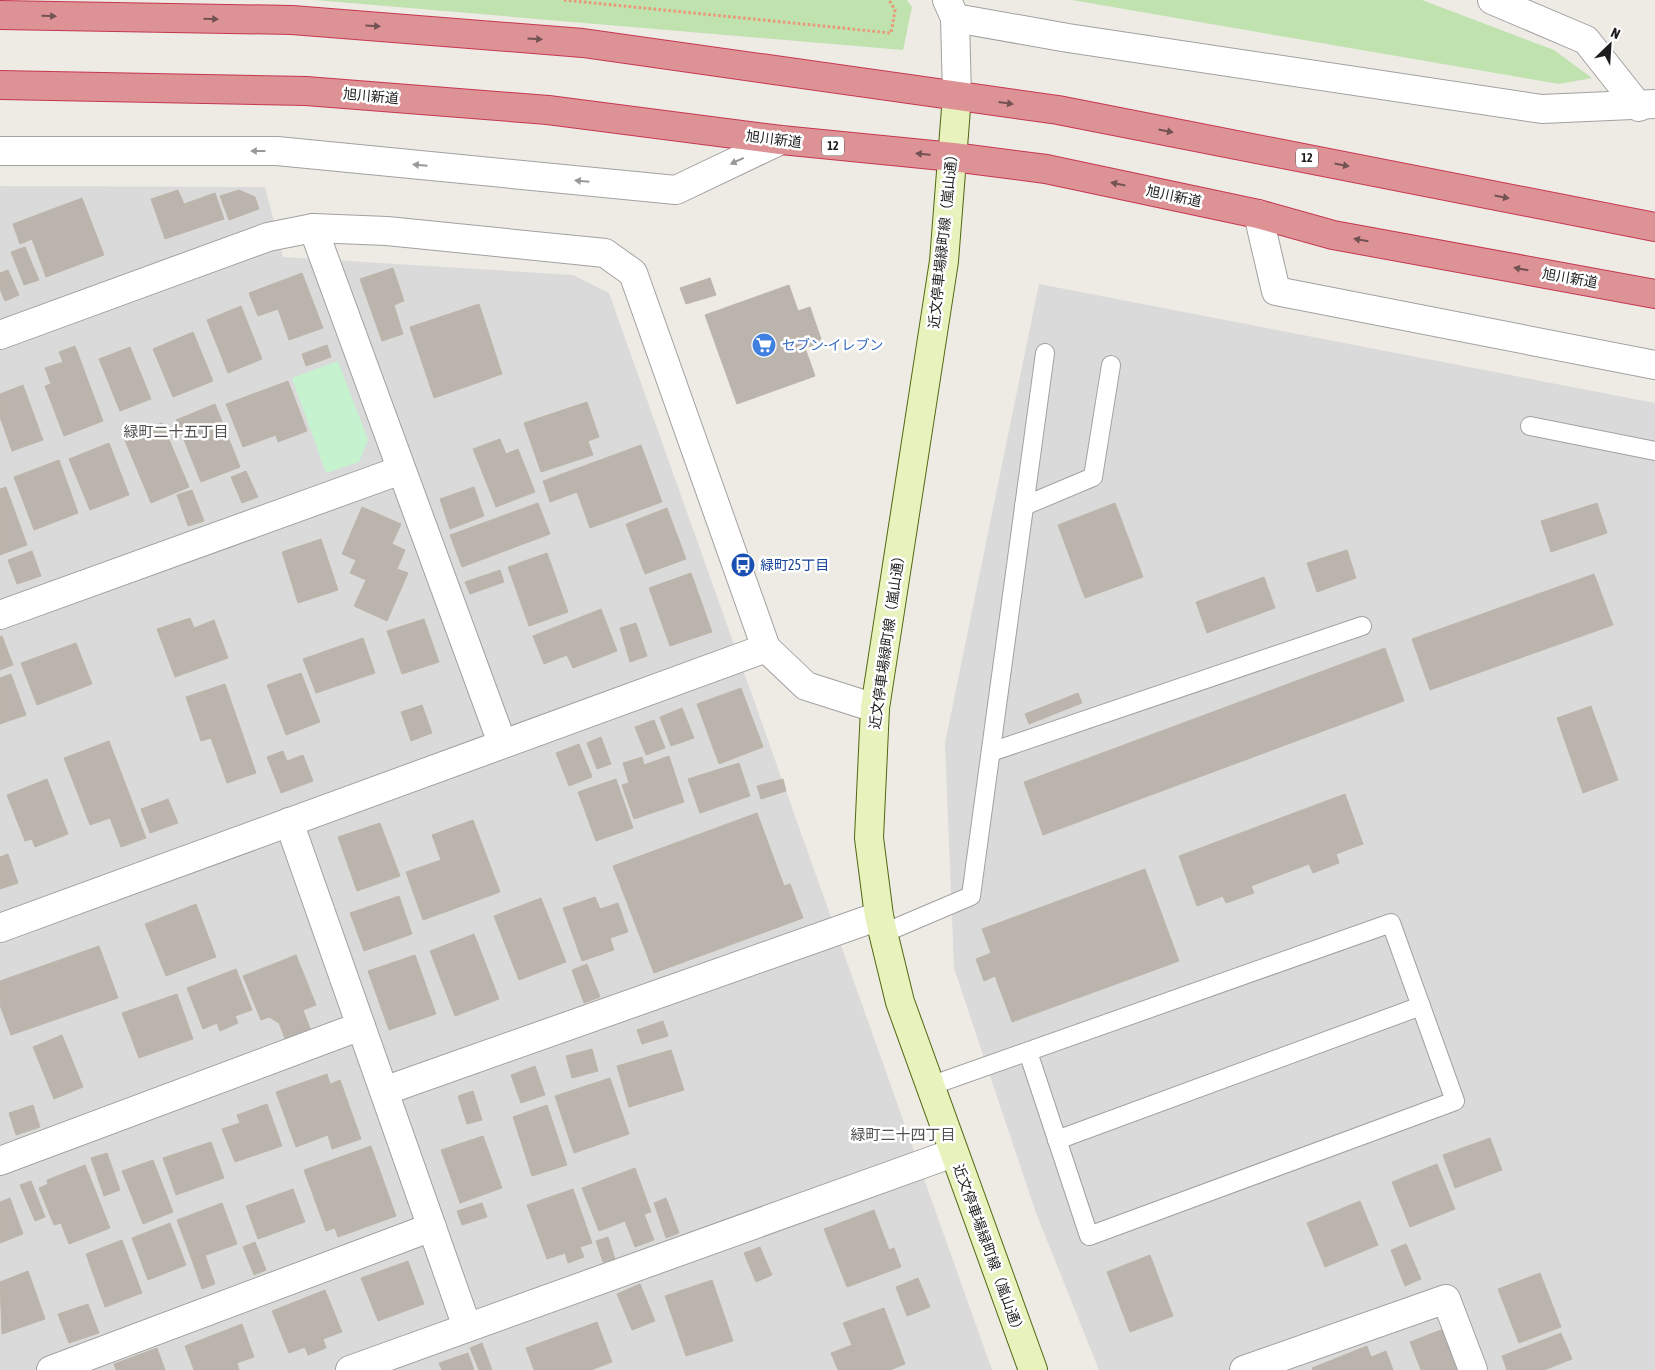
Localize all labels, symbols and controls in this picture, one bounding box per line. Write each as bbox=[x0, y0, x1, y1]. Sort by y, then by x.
one-way arrow bbox=[41, 12, 57, 20]
one-way arrow bbox=[203, 15, 219, 23]
north arrow bbox=[1585, 20, 1635, 70]
one-way arrow bbox=[366, 23, 382, 31]
text: N bbox=[1608, 24, 1623, 42]
one-way arrow bbox=[528, 35, 544, 43]
street label: 旭川新道 bbox=[342, 86, 400, 106]
one-way arrow bbox=[998, 99, 1014, 107]
one-way arrow bbox=[1158, 127, 1173, 135]
street label: 旭川新道 bbox=[745, 128, 803, 150]
road number: 12 bbox=[822, 136, 844, 156]
one-way arrow bbox=[250, 147, 266, 155]
street label: 近文停車場緑町線（嵐山通） bbox=[926, 147, 960, 329]
road number: 12 bbox=[1296, 148, 1318, 168]
one-way arrow bbox=[914, 150, 930, 158]
one-way arrow bbox=[730, 157, 744, 165]
one-way arrow bbox=[412, 161, 428, 169]
one-way arrow bbox=[1335, 162, 1351, 170]
one-way arrow bbox=[573, 176, 589, 184]
one-way arrow bbox=[1110, 180, 1125, 188]
street label: 旭川新道 bbox=[1145, 182, 1203, 210]
one-way arrow bbox=[1494, 193, 1509, 201]
one-way arrow bbox=[1353, 236, 1369, 244]
one-way arrow bbox=[1513, 265, 1529, 273]
street label: 旭川新道 bbox=[1541, 265, 1599, 291]
supermarket icon: セブン-イレブン bbox=[751, 332, 777, 358]
place label: セブン-イレブン bbox=[782, 337, 884, 353]
district label: 緑町二十五丁目 bbox=[123, 423, 229, 440]
street label: 近文停車場緑町線（嵐山通） bbox=[866, 548, 908, 730]
bus stop icon: 緑町25丁目 bbox=[730, 552, 756, 578]
place label: 緑町25丁目 bbox=[760, 557, 829, 573]
district label: 緑町二十四丁目 bbox=[850, 1126, 956, 1143]
street label: 近文停車場緑町線（嵐山通） bbox=[950, 1162, 1028, 1338]

